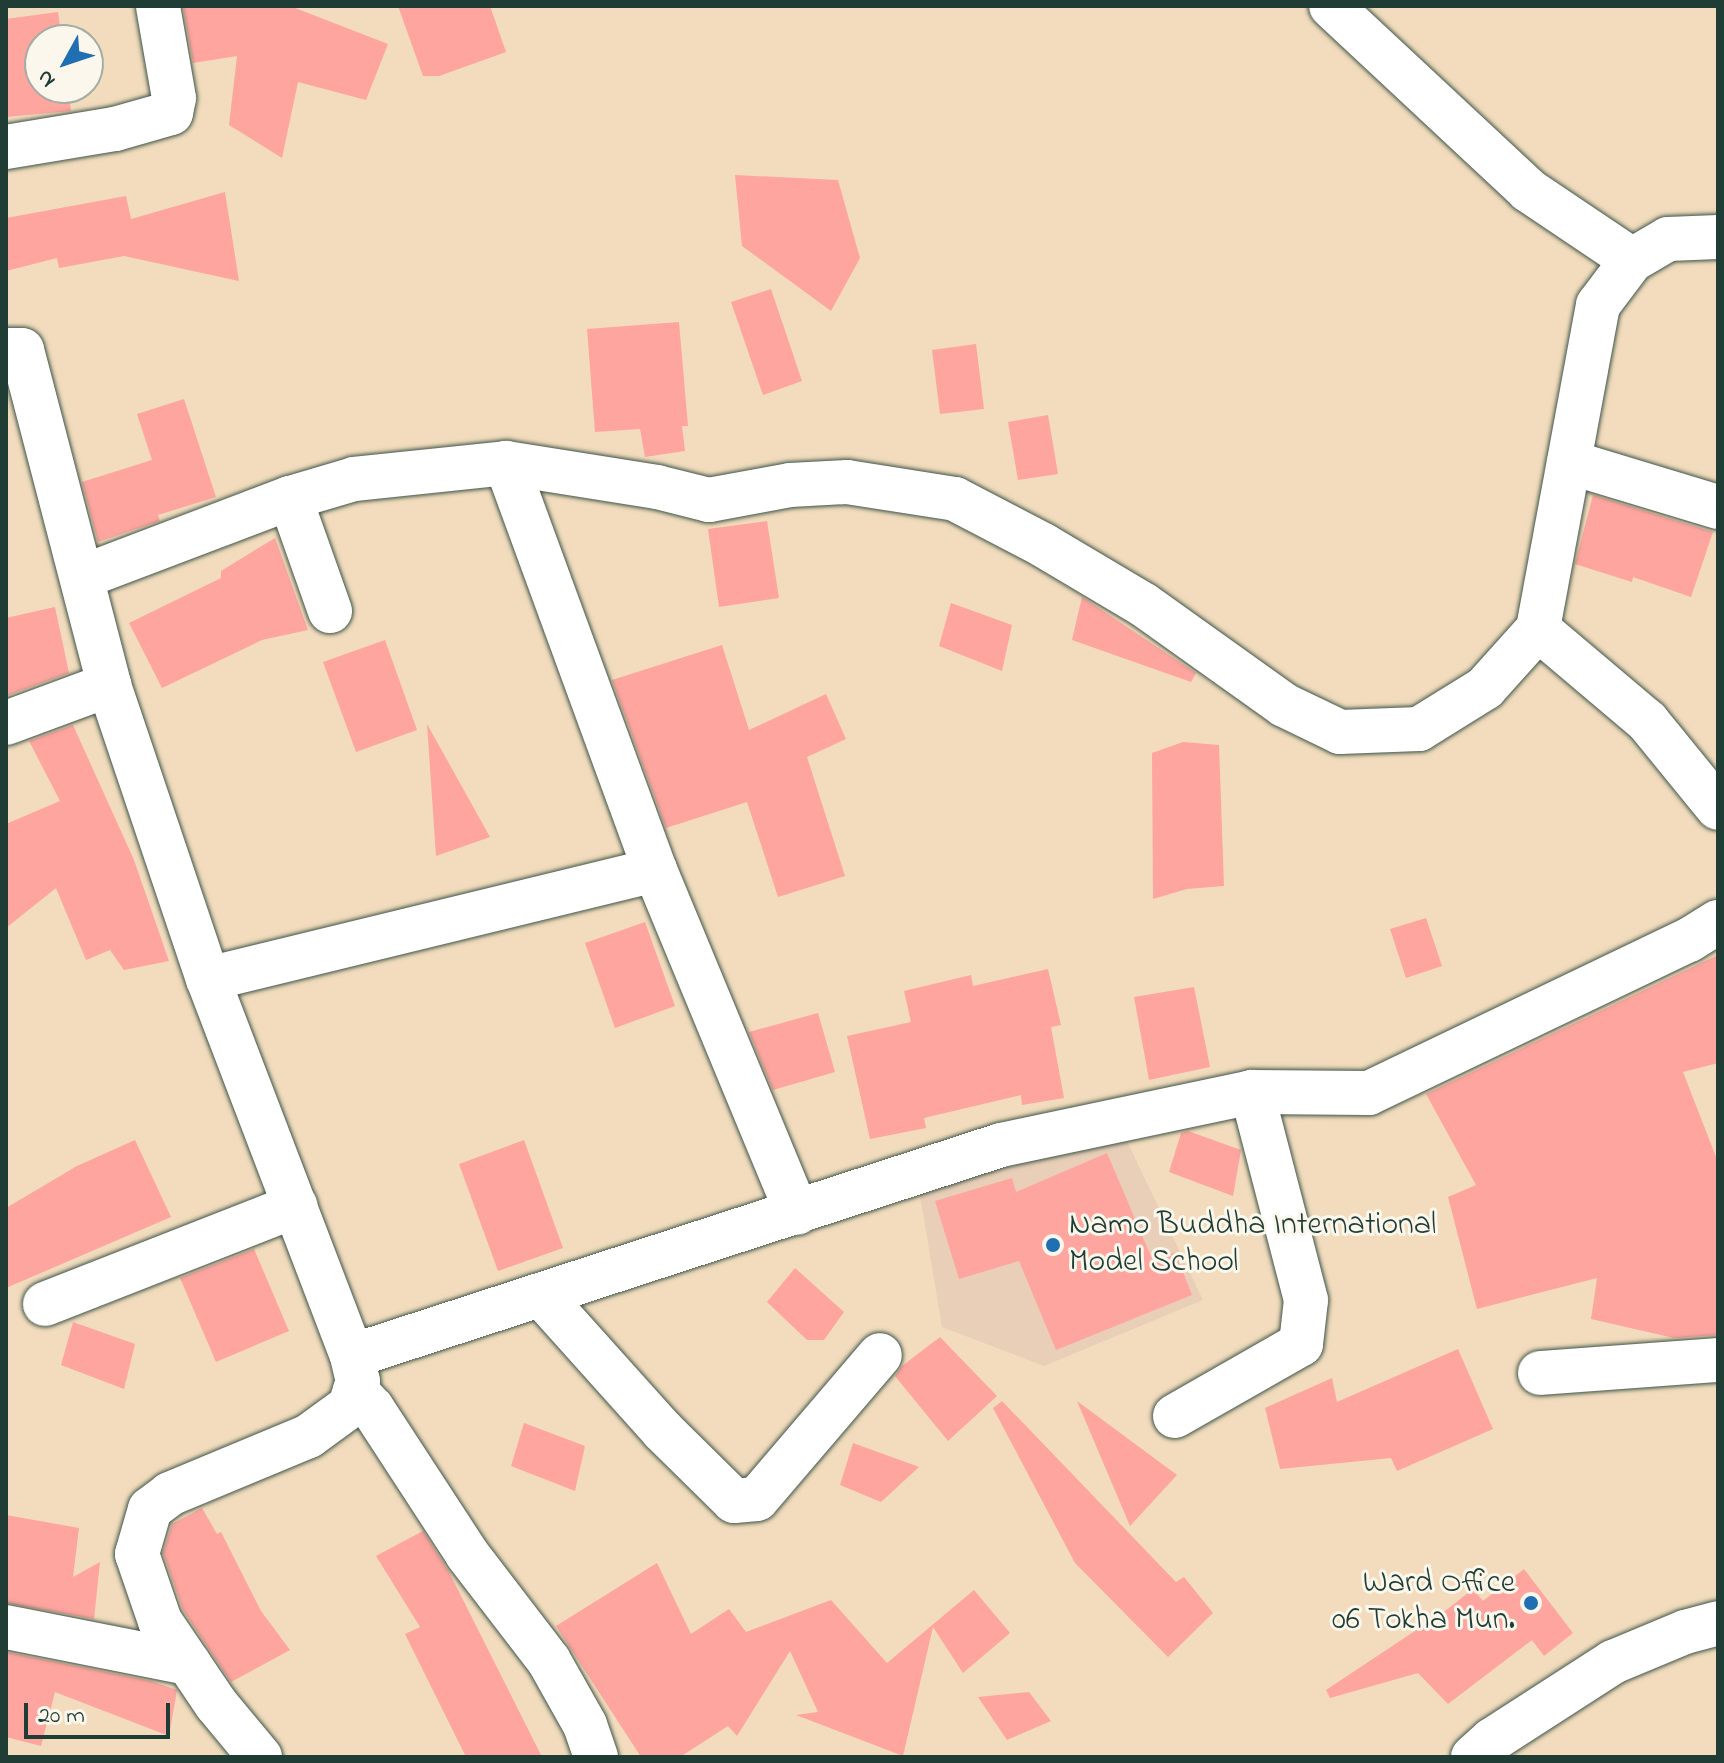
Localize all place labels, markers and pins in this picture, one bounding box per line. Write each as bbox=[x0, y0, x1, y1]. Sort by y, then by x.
place label: Namo Buddha International Model School bbox=[1069, 1208, 1436, 1283]
marker: Namo Buddha International Model School bbox=[1044, 1236, 1062, 1254]
place label: Ward Office 06 Tokha Mun. bbox=[1332, 1566, 1515, 1641]
marker: Ward Office 06 Tokha Mun. bbox=[1522, 1594, 1540, 1612]

